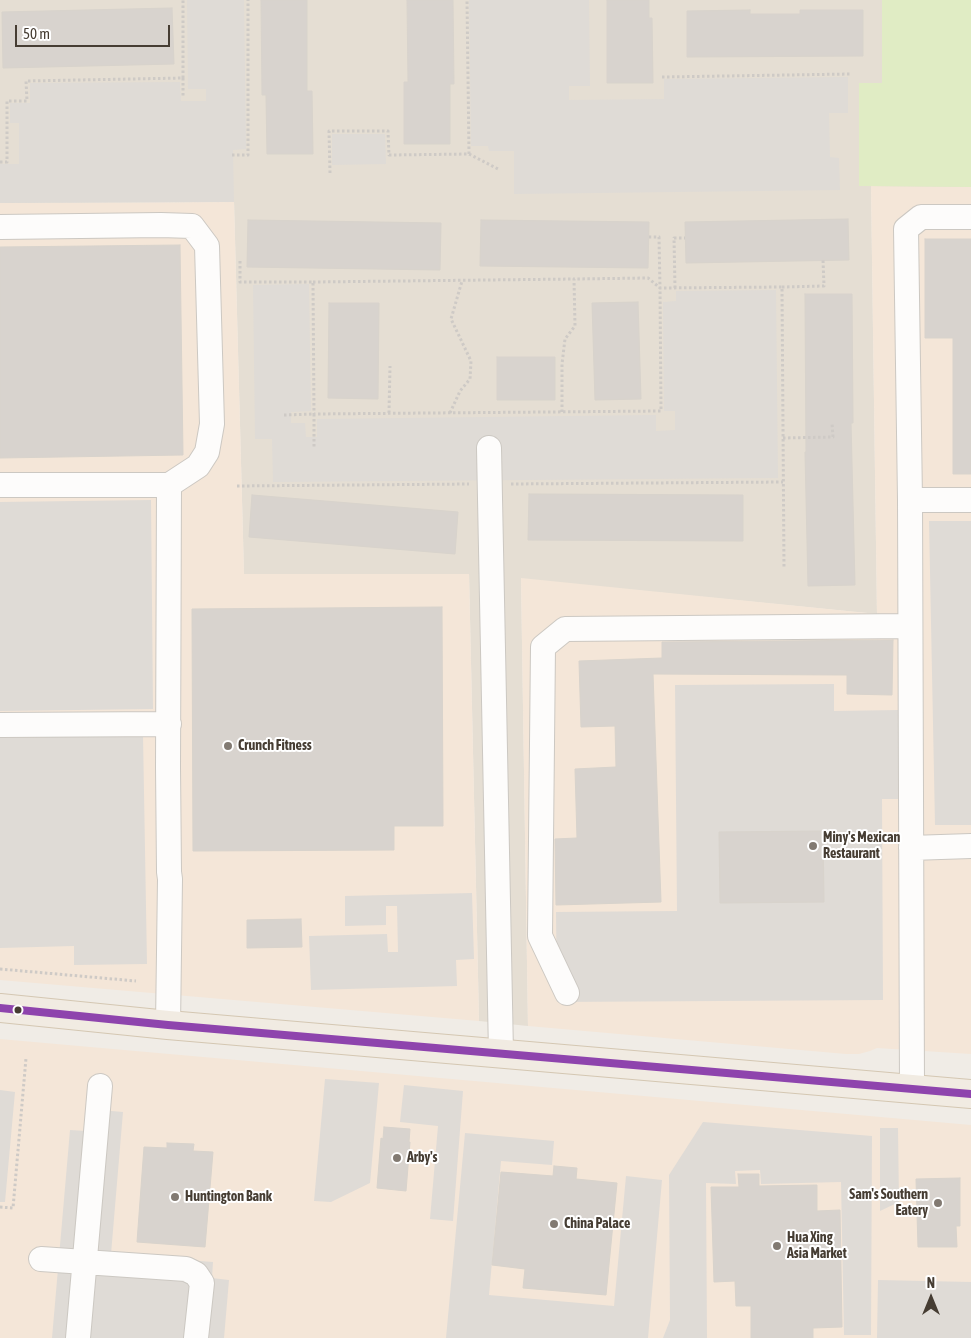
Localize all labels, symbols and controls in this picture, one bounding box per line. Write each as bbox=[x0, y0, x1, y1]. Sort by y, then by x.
scale bar bbox=[18, 15, 172, 47]
text: 50 m bbox=[23, 25, 50, 42]
place label: Crunch Fitness bbox=[238, 738, 312, 754]
marker: Crunch Fitness bbox=[222, 740, 234, 752]
place label: Miny's Mexican Restaurant bbox=[823, 830, 900, 862]
marker: Miny's Mexican Restaurant bbox=[807, 840, 819, 852]
unlabelled marker bbox=[13, 1005, 23, 1015]
place label: Arby's bbox=[407, 1150, 437, 1166]
marker: Arby's bbox=[391, 1152, 403, 1164]
place label: Sam's Southern Eatery bbox=[849, 1187, 928, 1220]
place label: Huntington Bank bbox=[185, 1189, 272, 1205]
marker: Huntington Bank bbox=[169, 1191, 181, 1203]
marker: Sam's Southern Eatery bbox=[932, 1197, 944, 1209]
place label: China Palace bbox=[564, 1216, 630, 1232]
marker: China Palace bbox=[548, 1218, 560, 1230]
place label: Hua Xing Asia Market bbox=[787, 1230, 847, 1262]
marker: Hua Xing Asia Market bbox=[771, 1240, 783, 1252]
north arrow bbox=[906, 1273, 956, 1323]
text: N bbox=[927, 1275, 935, 1291]

